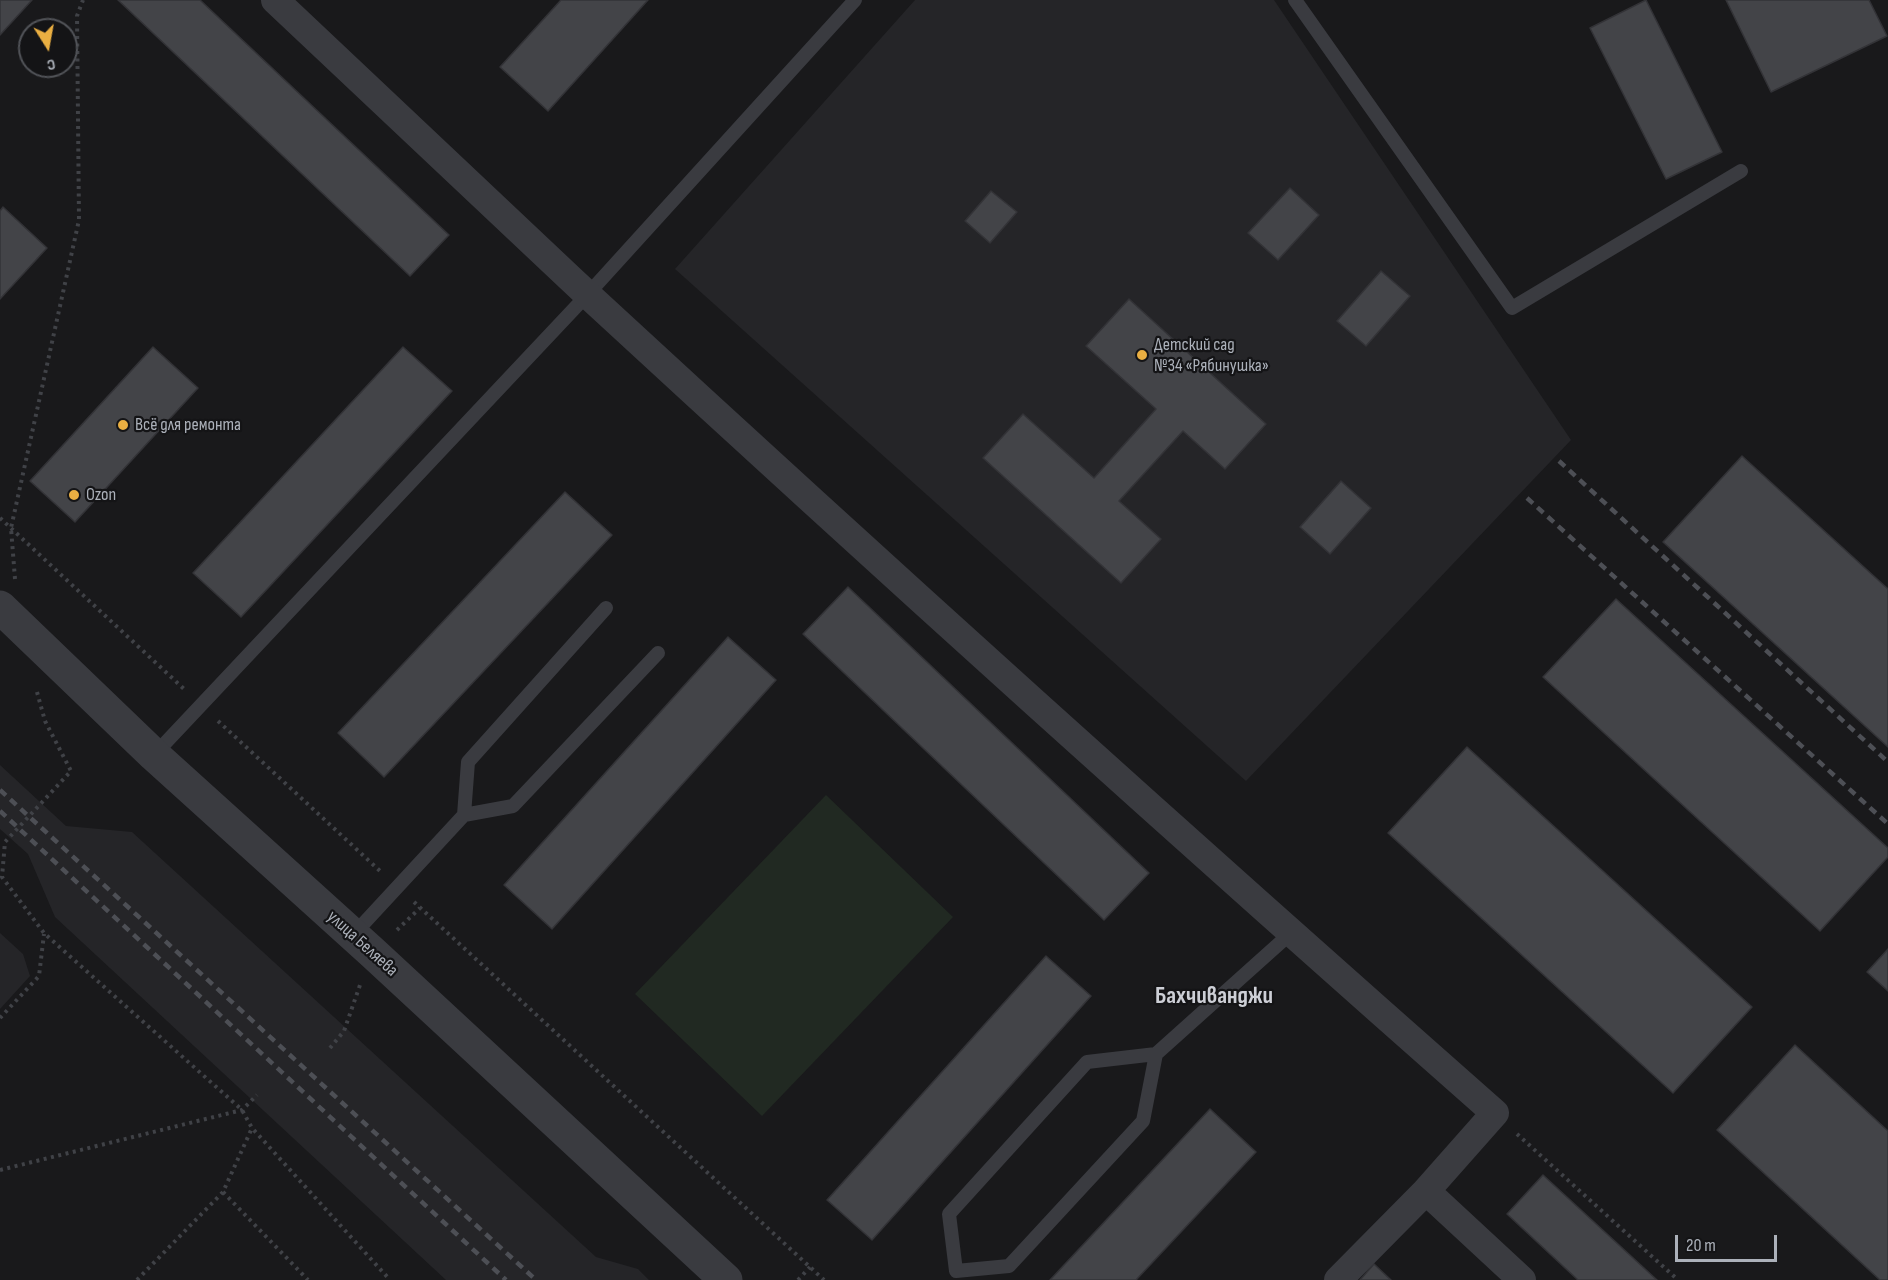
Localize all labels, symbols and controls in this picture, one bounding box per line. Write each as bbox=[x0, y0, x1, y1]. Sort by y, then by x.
north arrow bbox=[18, 18, 78, 78]
text: С bbox=[45, 54, 57, 74]
place label: Детский сад №34 «Рябинушка» bbox=[1154, 334, 1269, 376]
marker: Детский сад №34 «Рябинушка» bbox=[1135, 348, 1149, 362]
place label: Всё для ремонта bbox=[135, 414, 241, 436]
marker: Всё для ремонта bbox=[116, 418, 130, 432]
place label: Ozon bbox=[86, 484, 116, 506]
marker: Ozon bbox=[67, 488, 81, 502]
street label: улица Беляева bbox=[322, 906, 402, 982]
district label: Бахчиванджи bbox=[1155, 983, 1273, 1011]
scale bar bbox=[1678, 1223, 1780, 1261]
text: 20 m bbox=[1686, 1235, 1716, 1256]

